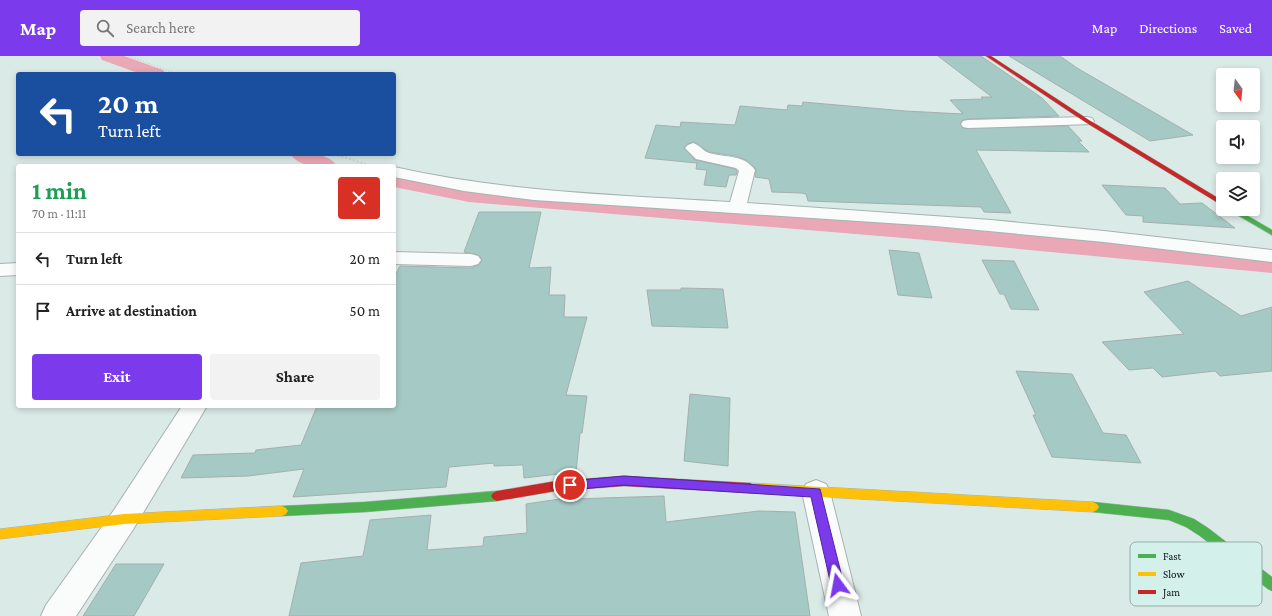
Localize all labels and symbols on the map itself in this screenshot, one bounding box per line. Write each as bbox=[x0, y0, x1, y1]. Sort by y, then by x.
north arrow bbox=[1216, 68, 1260, 112]
pin bbox=[553, 468, 587, 502]
legend bbox=[1130, 542, 1262, 606]
text: Fast bbox=[1163, 550, 1182, 562]
position arrow bbox=[817, 564, 859, 606]
text: Slow bbox=[1163, 568, 1185, 580]
text: Jam bbox=[1162, 586, 1180, 599]

